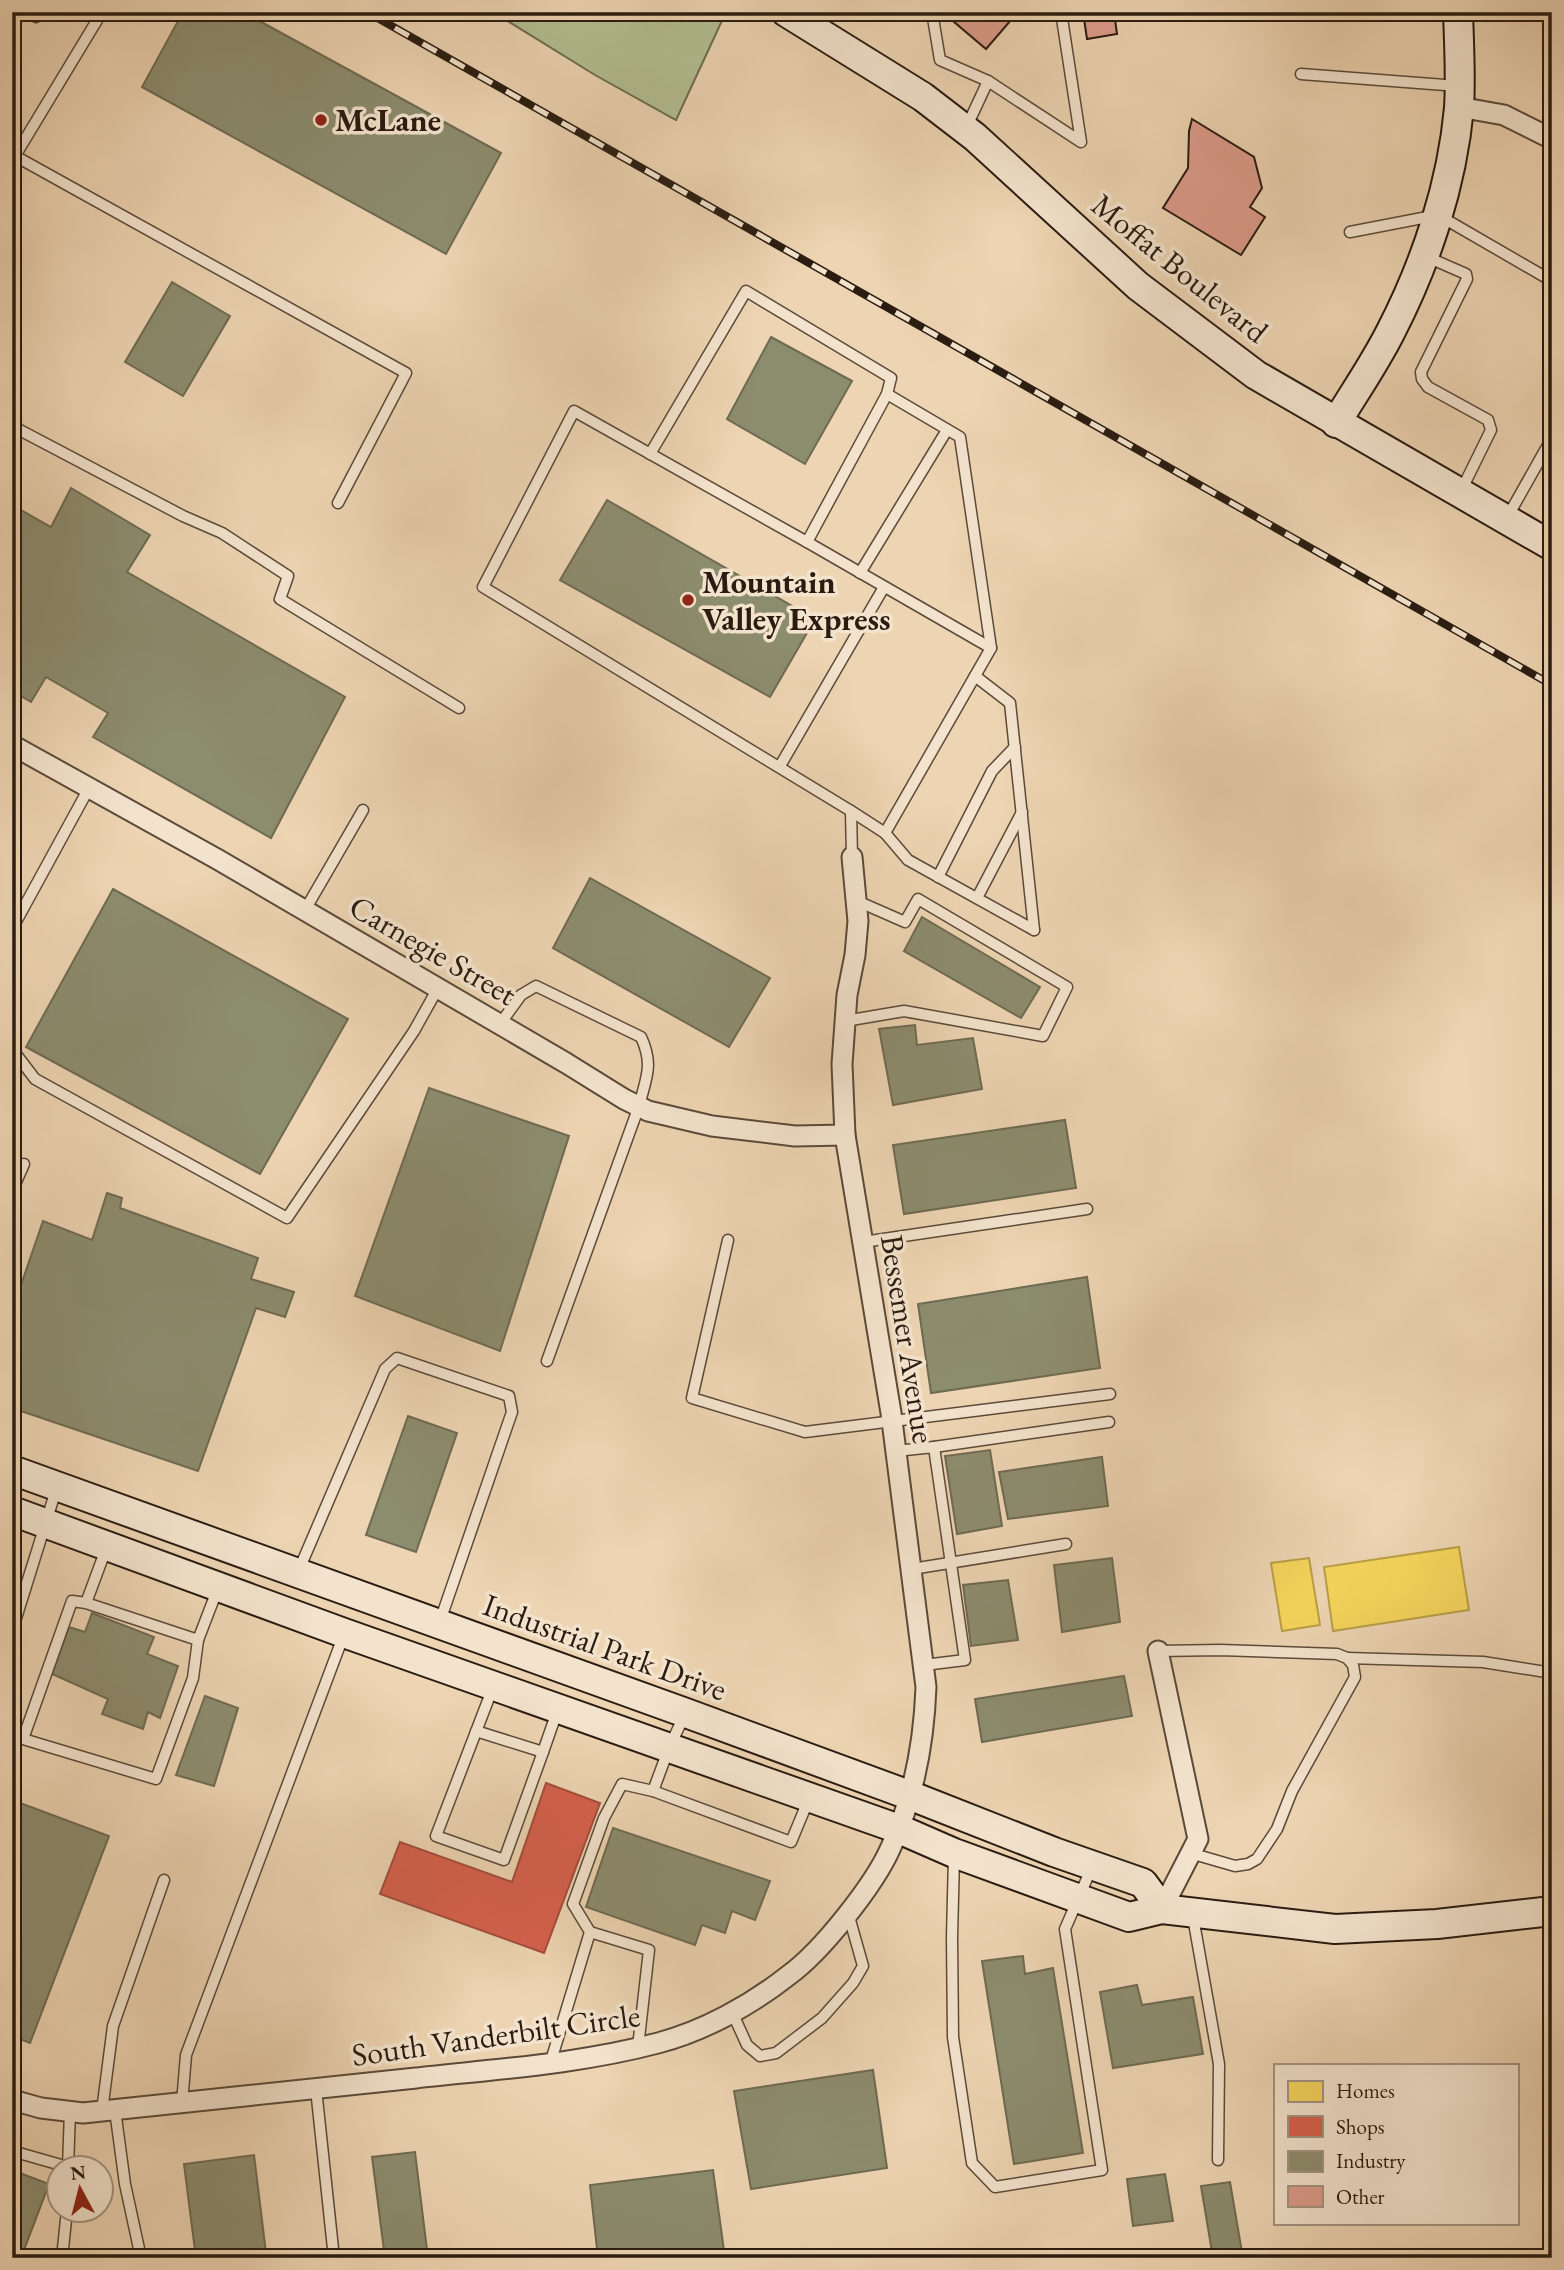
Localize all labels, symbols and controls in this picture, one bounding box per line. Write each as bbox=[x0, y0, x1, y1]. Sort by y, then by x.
place label: McLane bbox=[335, 99, 441, 141]
marker: McLane bbox=[313, 112, 329, 128]
street label: Moffat Boulevard bbox=[1083, 184, 1278, 353]
place label: Mountain Valley Express bbox=[702, 561, 891, 640]
marker: Mountain Valley Express bbox=[680, 592, 696, 608]
street label: Carnegie Street bbox=[342, 885, 524, 1015]
street label: Bessemer Avenue bbox=[871, 1232, 945, 1446]
street label: Industrial Park Drive bbox=[478, 1584, 732, 1710]
street label: South Vanderbilt Circle bbox=[349, 1994, 643, 2076]
legend bbox=[1274, 2064, 1518, 2224]
text: Homes bbox=[1336, 2077, 1395, 2104]
text: Shops bbox=[1336, 2113, 1385, 2140]
text: Industry bbox=[1336, 2147, 1406, 2174]
north arrow bbox=[46, 2154, 116, 2224]
text: N bbox=[69, 2159, 88, 2186]
text: Other bbox=[1336, 2183, 1385, 2210]

